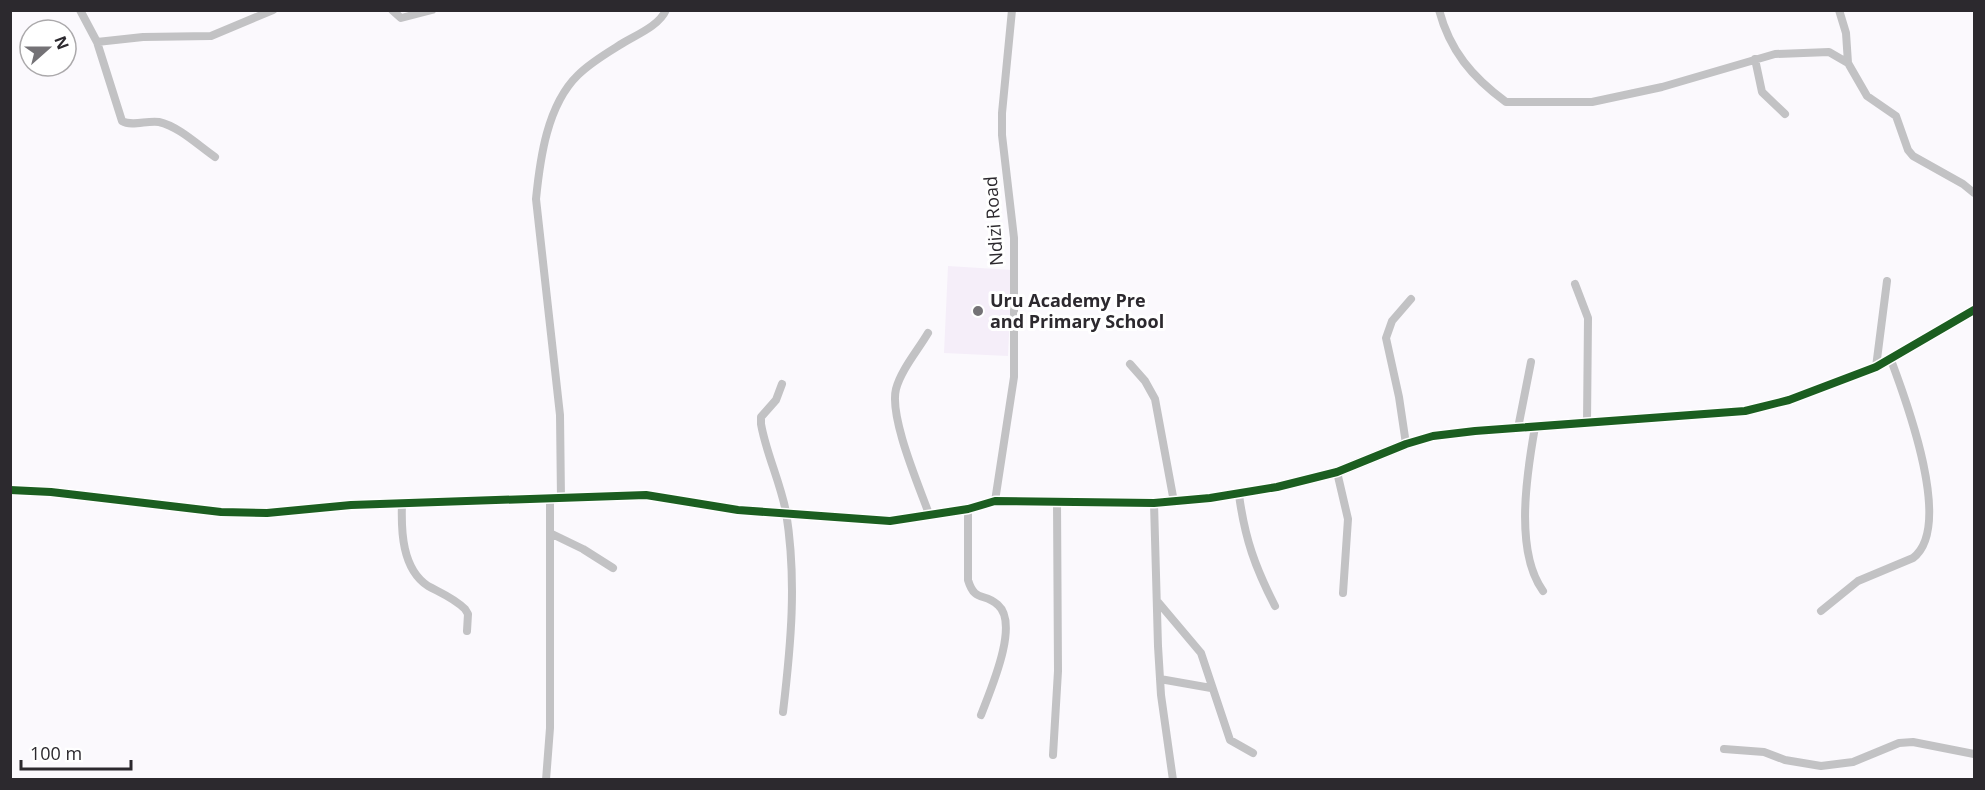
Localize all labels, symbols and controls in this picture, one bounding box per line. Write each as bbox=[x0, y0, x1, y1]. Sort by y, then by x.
north arrow bbox=[18, 18, 78, 78]
text: N bbox=[49, 33, 75, 53]
street label: Ndizi Road bbox=[978, 175, 1008, 267]
place label: Uru Academy Pre and Primary School bbox=[990, 288, 1164, 333]
marker: Uru Academy Pre and Primary School bbox=[971, 304, 985, 318]
scale bar bbox=[21, 733, 130, 771]
text: 100 m bbox=[30, 741, 82, 765]

